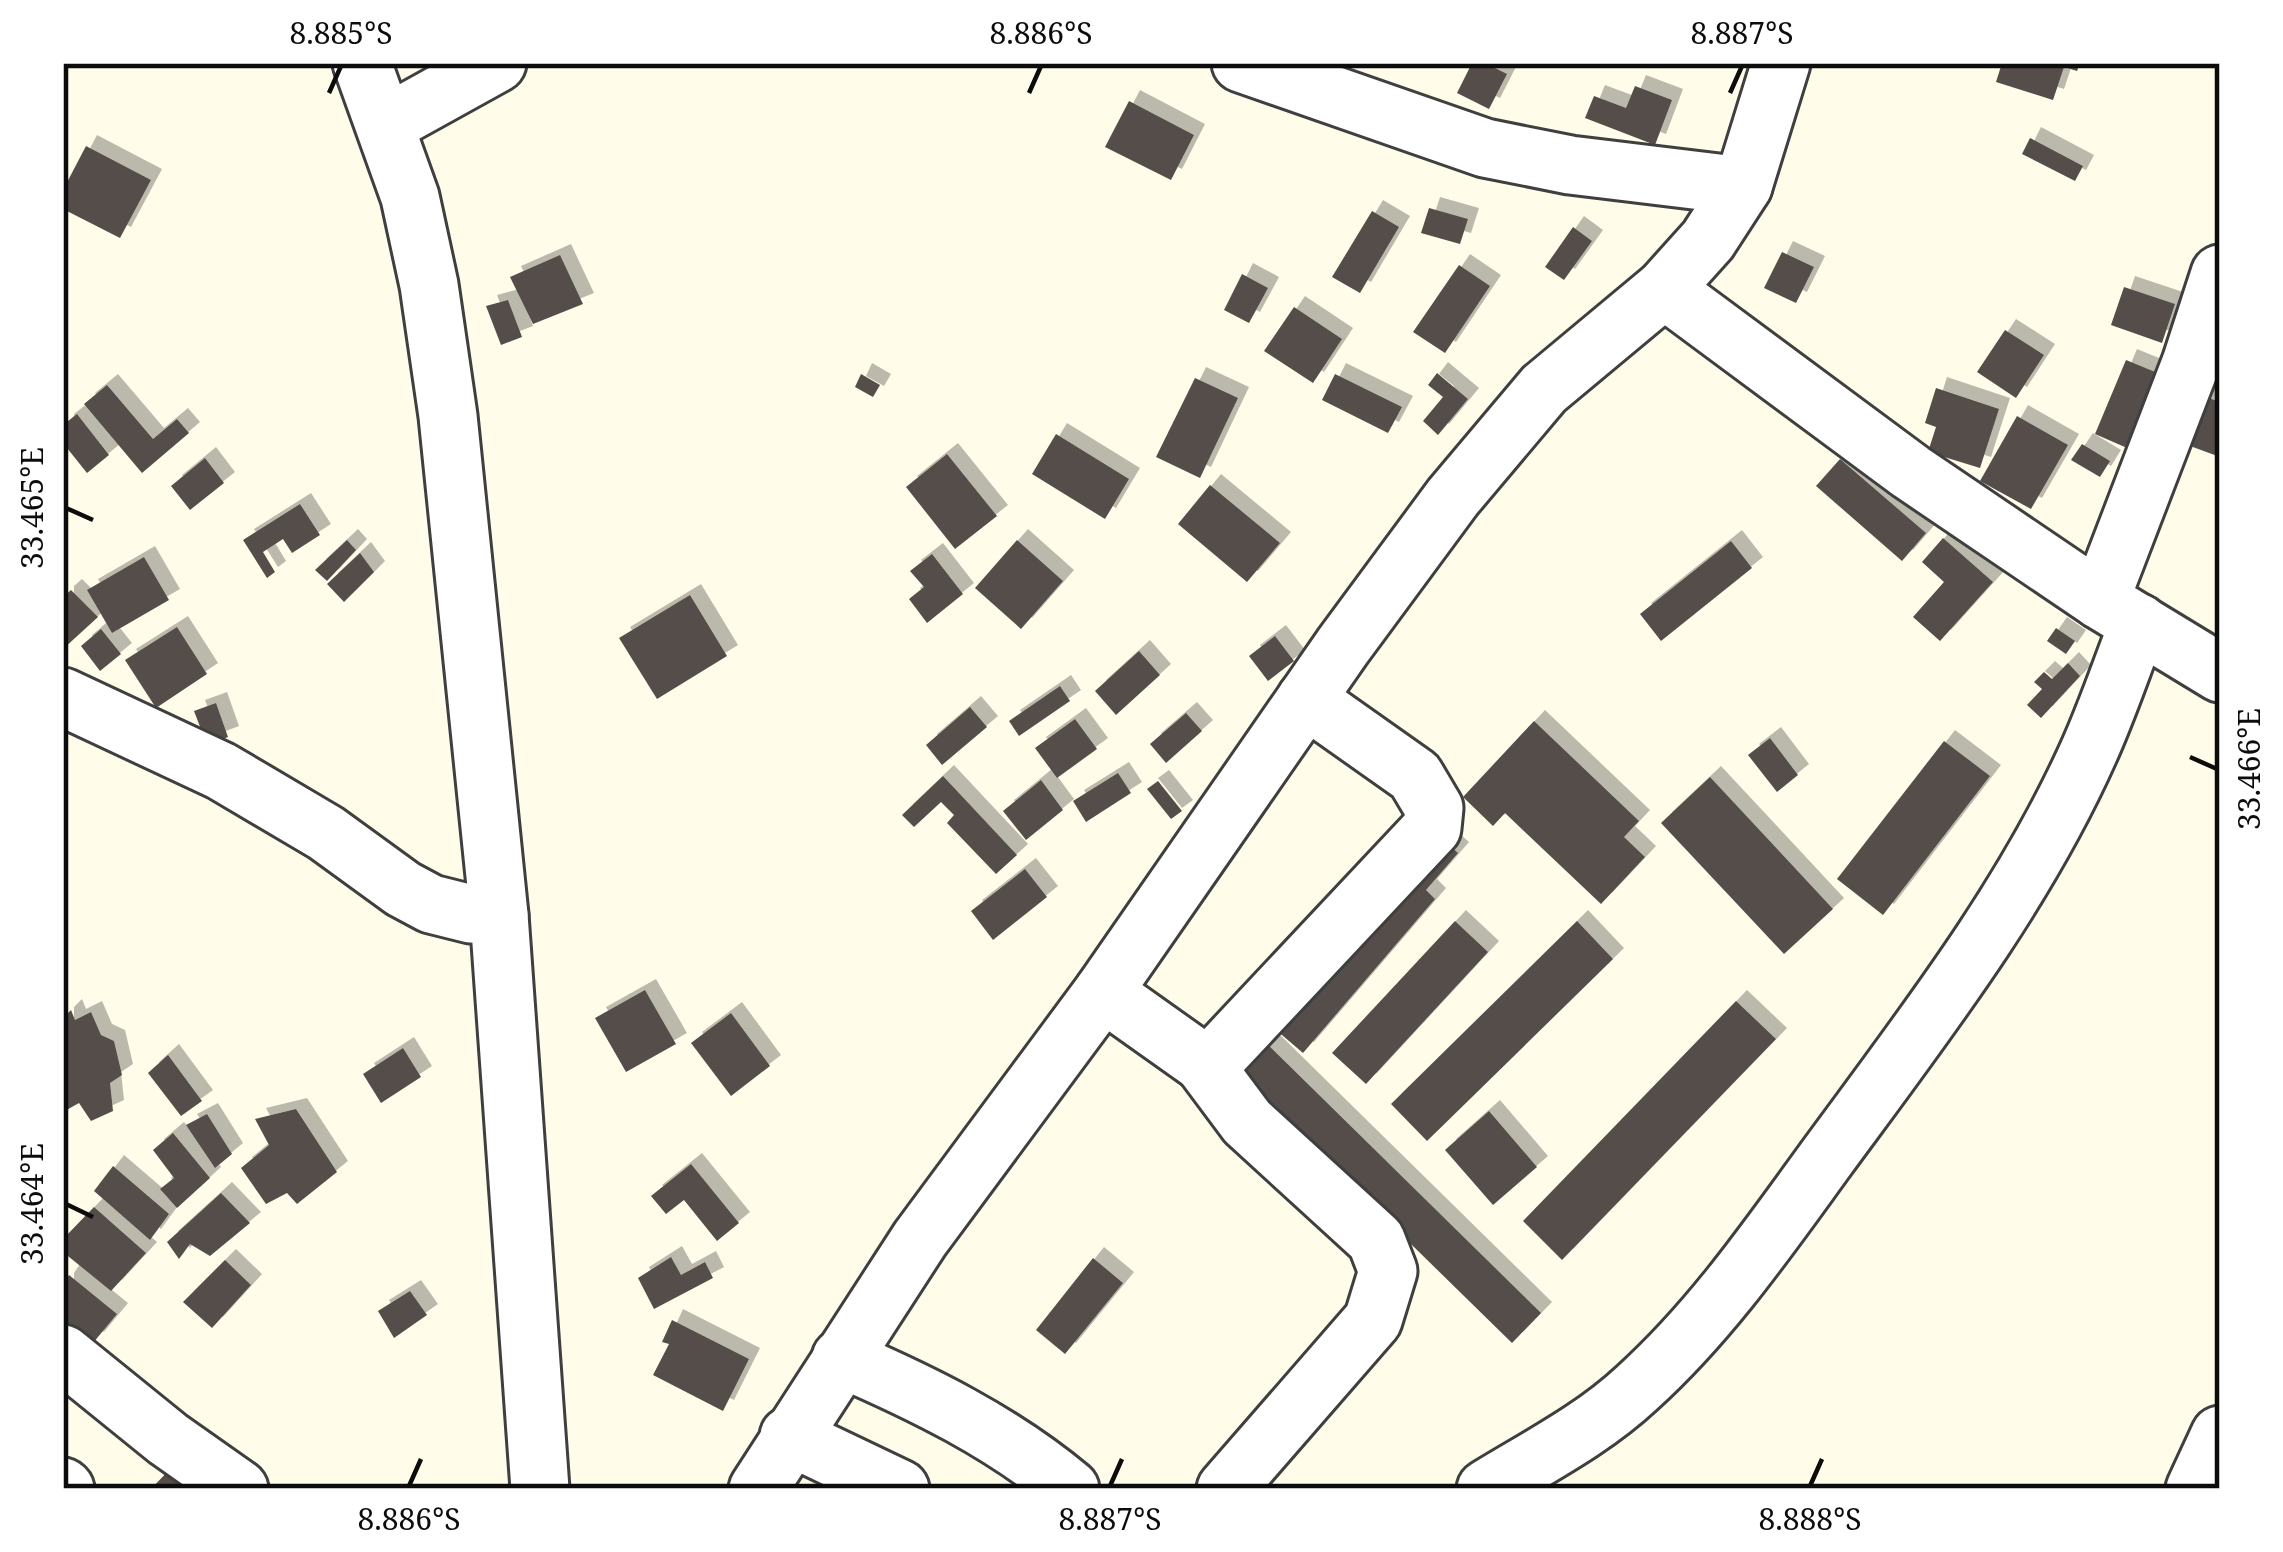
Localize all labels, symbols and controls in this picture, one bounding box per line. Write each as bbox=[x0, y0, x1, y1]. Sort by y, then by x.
text: 8.885°S bbox=[290, 12, 392, 53]
text: 8.886°S bbox=[990, 12, 1092, 53]
text: 8.887°S bbox=[1691, 12, 1793, 53]
text: 33.465°E bbox=[11, 447, 52, 569]
text: 33.466°E bbox=[2228, 708, 2269, 830]
text: 33.464°E bbox=[11, 1143, 52, 1265]
text: 8.886°S bbox=[358, 1498, 460, 1539]
text: 8.887°S bbox=[1059, 1498, 1161, 1539]
text: 8.888°S bbox=[1759, 1498, 1861, 1539]

